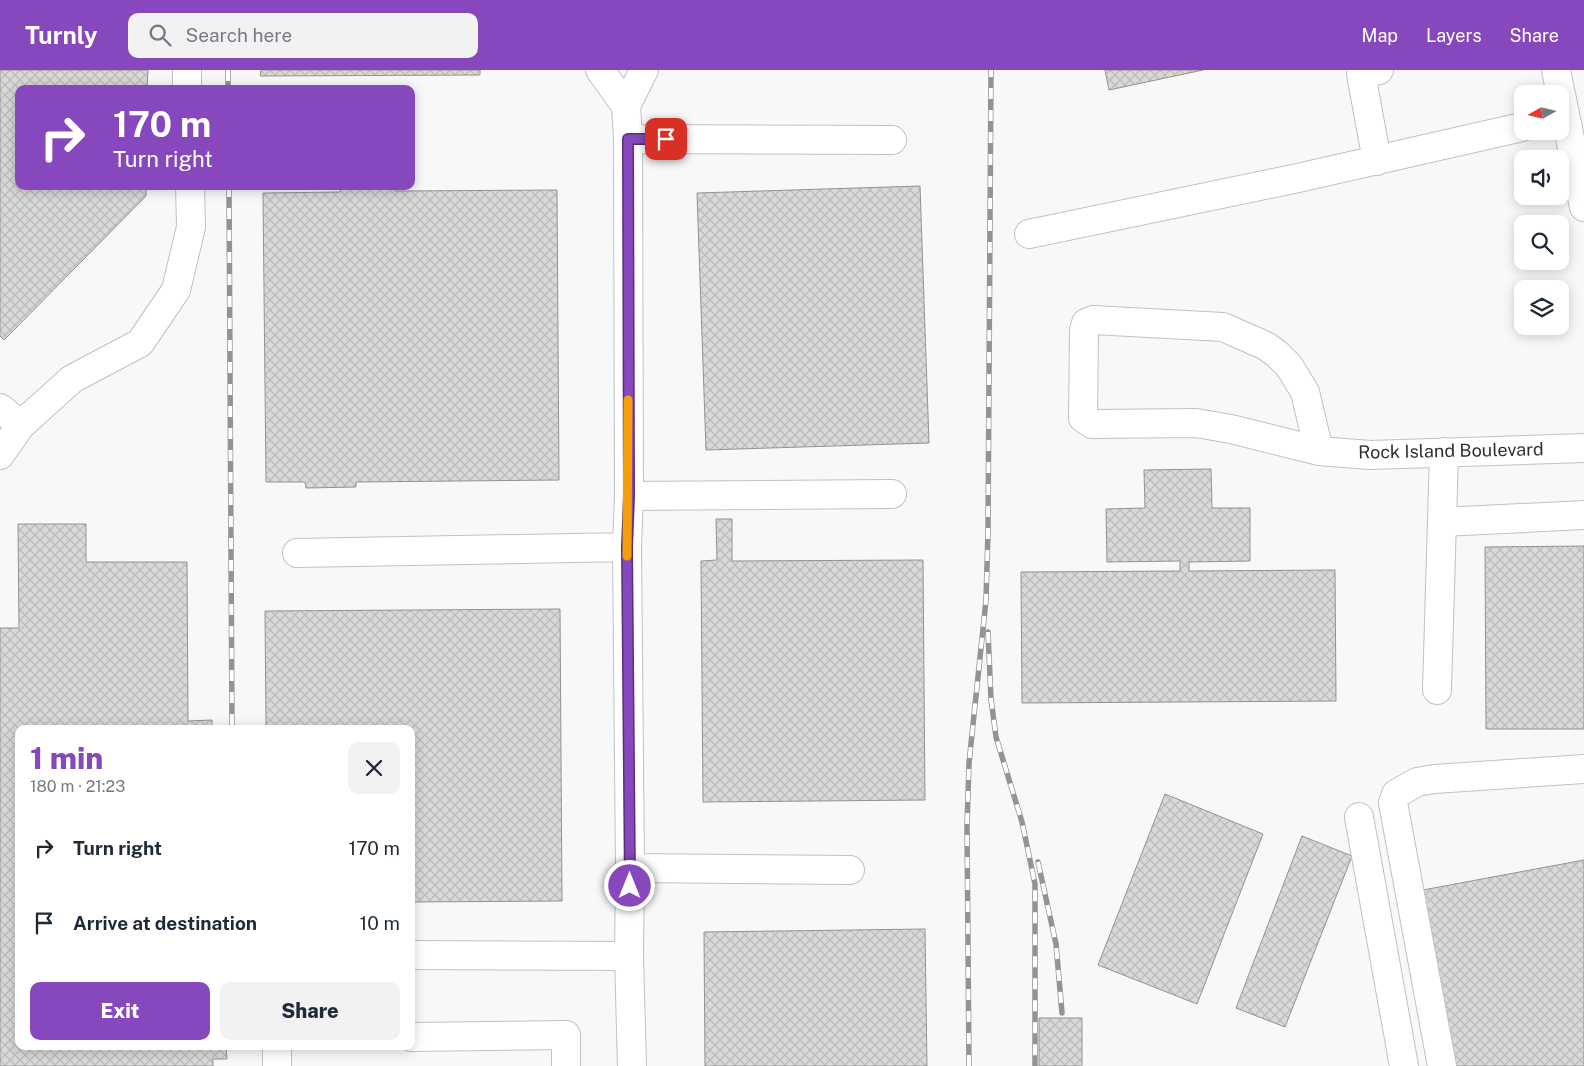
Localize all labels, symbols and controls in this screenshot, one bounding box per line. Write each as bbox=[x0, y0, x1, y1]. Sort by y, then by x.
search box bbox=[128, 13, 478, 58]
text: Turnly bbox=[25, 21, 98, 49]
icon: search bbox=[146, 21, 174, 49]
text: Search here bbox=[186, 24, 292, 46]
text: Map bbox=[1362, 25, 1398, 46]
text: Layers bbox=[1426, 25, 1482, 46]
text: Share bbox=[1510, 25, 1559, 46]
north arrow bbox=[1514, 85, 1569, 140]
map controls bbox=[1514, 85, 1569, 335]
text: 170 m bbox=[113, 104, 211, 145]
icon: right bbox=[30, 105, 95, 170]
pin bbox=[645, 118, 687, 160]
icon: arrive bbox=[652, 125, 680, 153]
text: Turn right bbox=[113, 146, 213, 172]
button: sound bbox=[1514, 150, 1569, 205]
button: search bbox=[1514, 215, 1569, 270]
button: layers bbox=[1514, 280, 1569, 335]
street label: Rock Island Boulevard bbox=[1358, 438, 1544, 463]
text: 1 min bbox=[30, 740, 103, 776]
button: close bbox=[348, 742, 400, 794]
text: 180 m · 21:23 bbox=[30, 777, 125, 796]
icon: right bbox=[30, 834, 58, 862]
text: Turn right bbox=[73, 837, 162, 859]
text: 170 m bbox=[349, 837, 400, 859]
position arrow bbox=[603, 859, 655, 911]
icon: arrive bbox=[30, 909, 58, 937]
text: Arrive at destination bbox=[73, 912, 257, 934]
text: 10 m bbox=[360, 912, 400, 934]
button: Exit bbox=[30, 982, 210, 1040]
button: Share bbox=[220, 982, 400, 1040]

